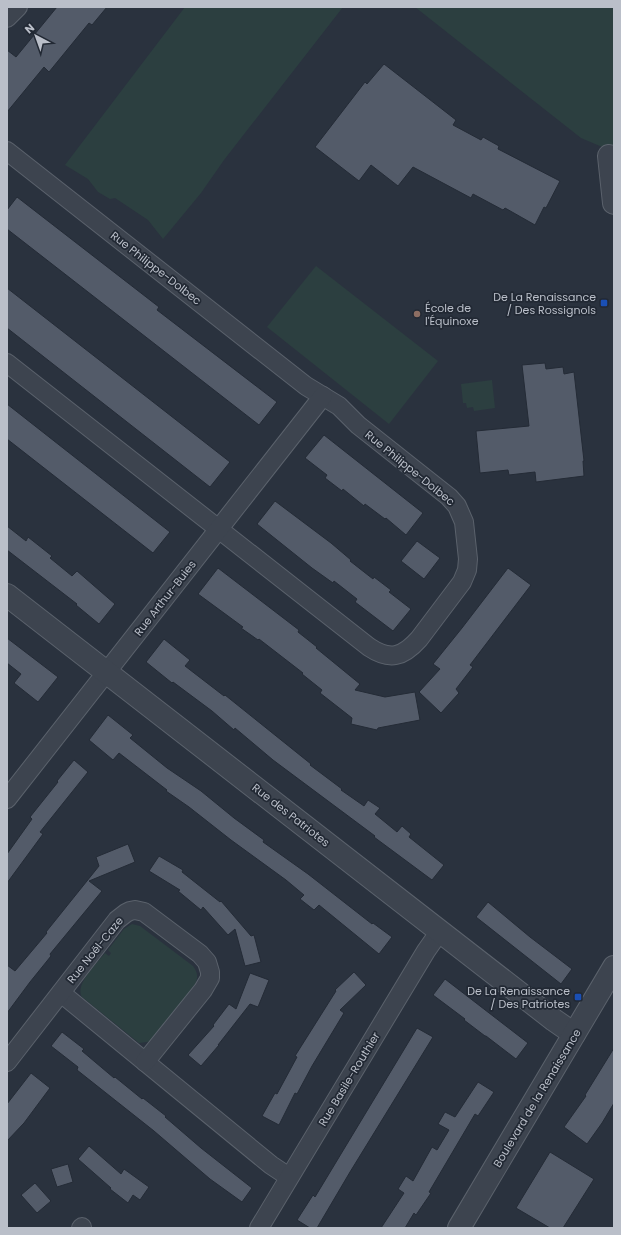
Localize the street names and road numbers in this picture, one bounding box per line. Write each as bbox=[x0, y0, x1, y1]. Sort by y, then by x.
street label: Rue Philippe-Dolbec bbox=[107, 227, 205, 309]
street label: Rue Philippe-Dolbec bbox=[362, 427, 458, 509]
street label: Rue Arthur-Buies bbox=[130, 557, 200, 639]
street label: Rue des Patriotes bbox=[249, 780, 333, 851]
street label: Rue Noël-Caze bbox=[63, 913, 127, 987]
street label: Boulevard de la Renaissance bbox=[489, 1026, 585, 1170]
street label: Rue Basile-Routhier bbox=[315, 1029, 383, 1129]

